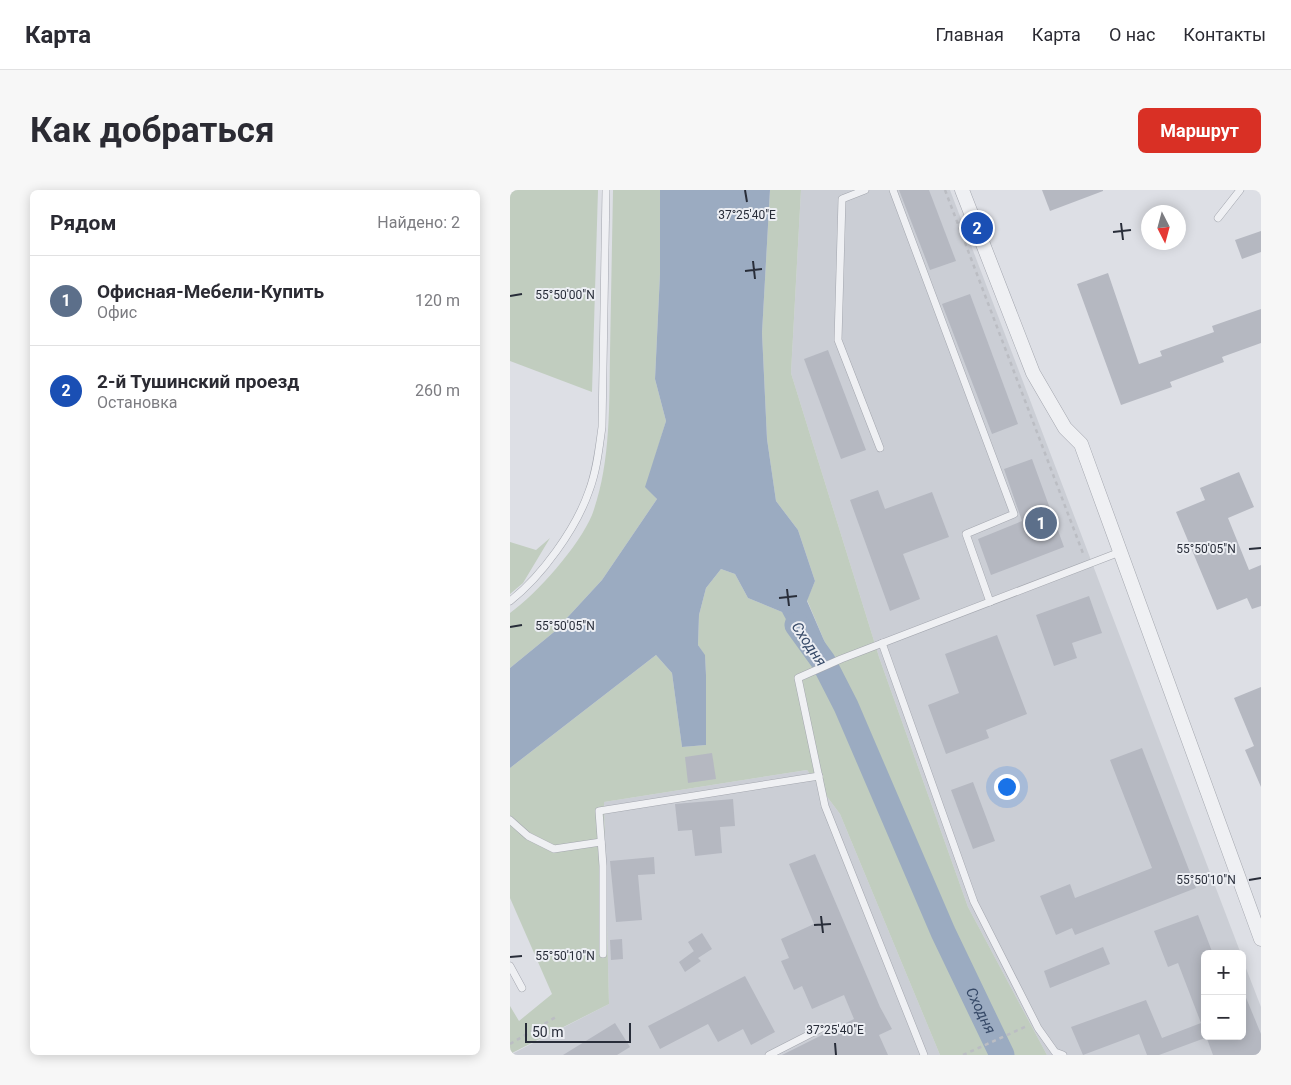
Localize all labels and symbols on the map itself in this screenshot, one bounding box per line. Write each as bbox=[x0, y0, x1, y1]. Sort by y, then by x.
north arrow bbox=[1141, 205, 1186, 250]
text: 37°25'40"E bbox=[718, 208, 776, 222]
pin: 2 bbox=[961, 209, 993, 247]
text: 55°50'00"N bbox=[535, 288, 595, 302]
pin: 1 bbox=[1025, 504, 1057, 542]
text: 55°50'05"N bbox=[1176, 542, 1236, 556]
water label: Сходня bbox=[788, 618, 830, 670]
text: 55°50'05"N bbox=[535, 619, 595, 633]
your location bbox=[994, 774, 1020, 800]
text: 55°50'10"N bbox=[1176, 873, 1236, 887]
text: 55°50'10"N bbox=[535, 949, 595, 963]
water label: Сходня bbox=[962, 984, 1000, 1037]
scale bar bbox=[525, 1020, 631, 1043]
text: 37°25'40"E bbox=[806, 1023, 864, 1037]

